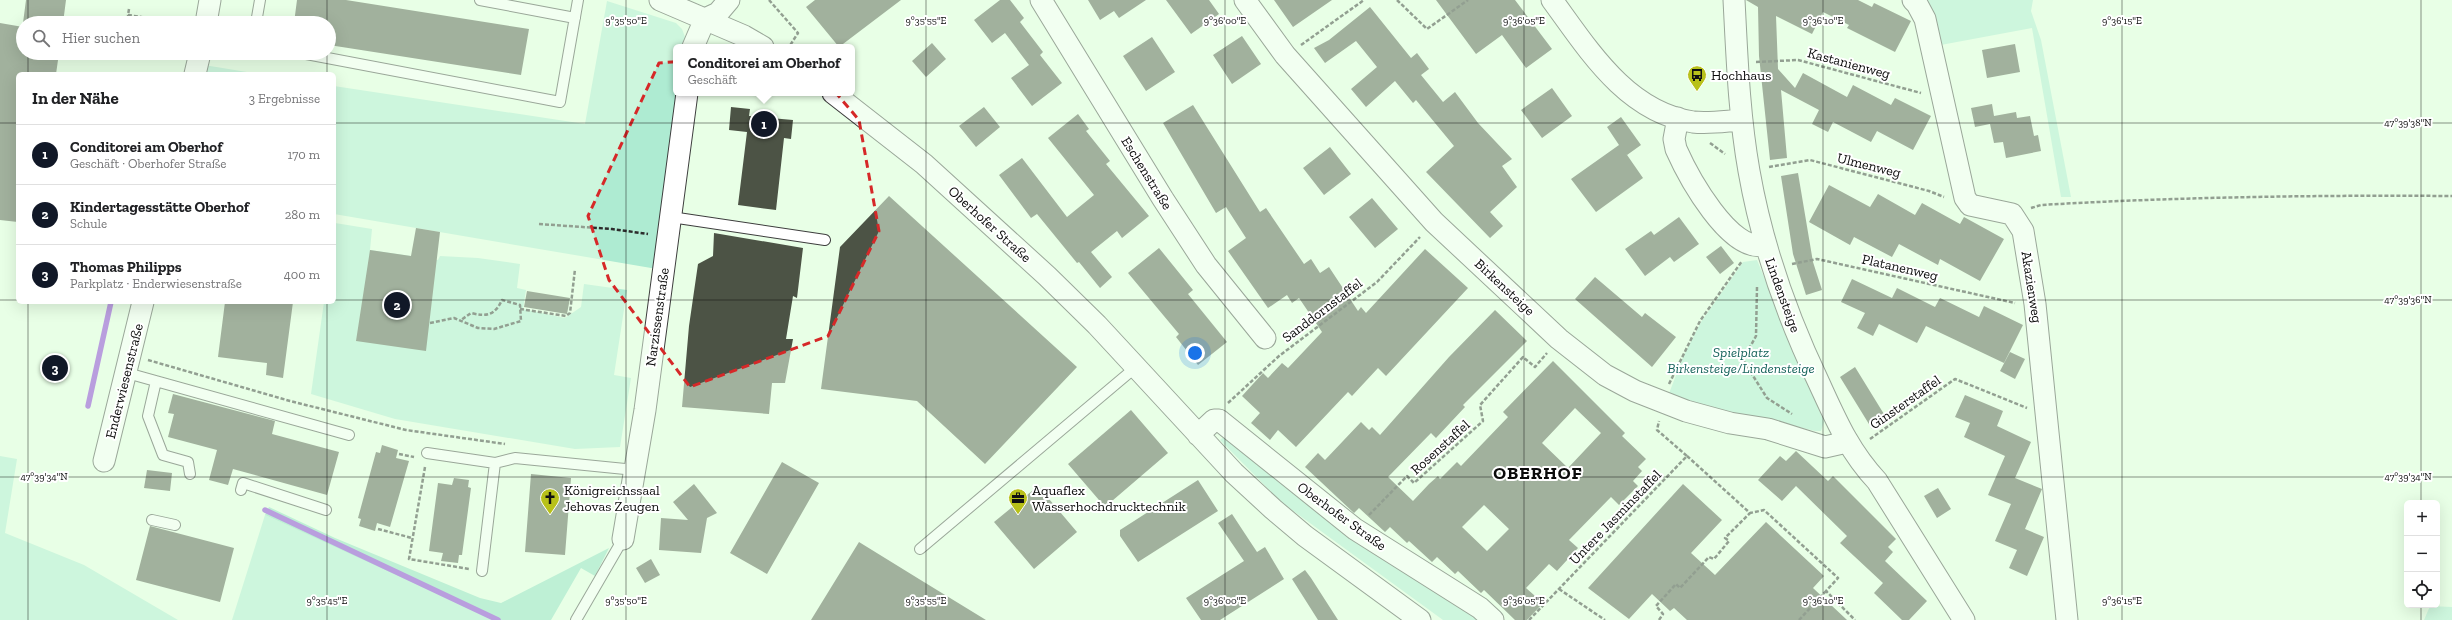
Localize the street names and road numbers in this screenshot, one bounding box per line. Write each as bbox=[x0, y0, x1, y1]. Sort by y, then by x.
street label: Kastanienweg bbox=[1806, 44, 1892, 83]
street label: Eschenstraße bbox=[1117, 134, 1176, 213]
street label: Ulmenweg bbox=[1835, 149, 1903, 182]
street label: Oberhofer Straße bbox=[945, 183, 1035, 266]
street label: Platanenweg bbox=[1860, 250, 1940, 285]
street label: Akazienweg bbox=[2017, 250, 2046, 325]
street label: Birkensteige bbox=[1471, 255, 1539, 320]
street label: Lindensteige bbox=[1761, 256, 1804, 335]
street label: Narzissenstraße bbox=[642, 266, 673, 368]
street label: Sanddornstaffel bbox=[1279, 275, 1366, 346]
street label: Enderwiesenstraße bbox=[102, 321, 147, 440]
street label: Ginsterstaffel bbox=[1867, 372, 1944, 433]
street label: Rosenstaffel bbox=[1407, 416, 1474, 478]
street label: Untere Jasminstaffel bbox=[1566, 466, 1665, 568]
street label: Oberhofer Straße bbox=[1294, 478, 1390, 555]

